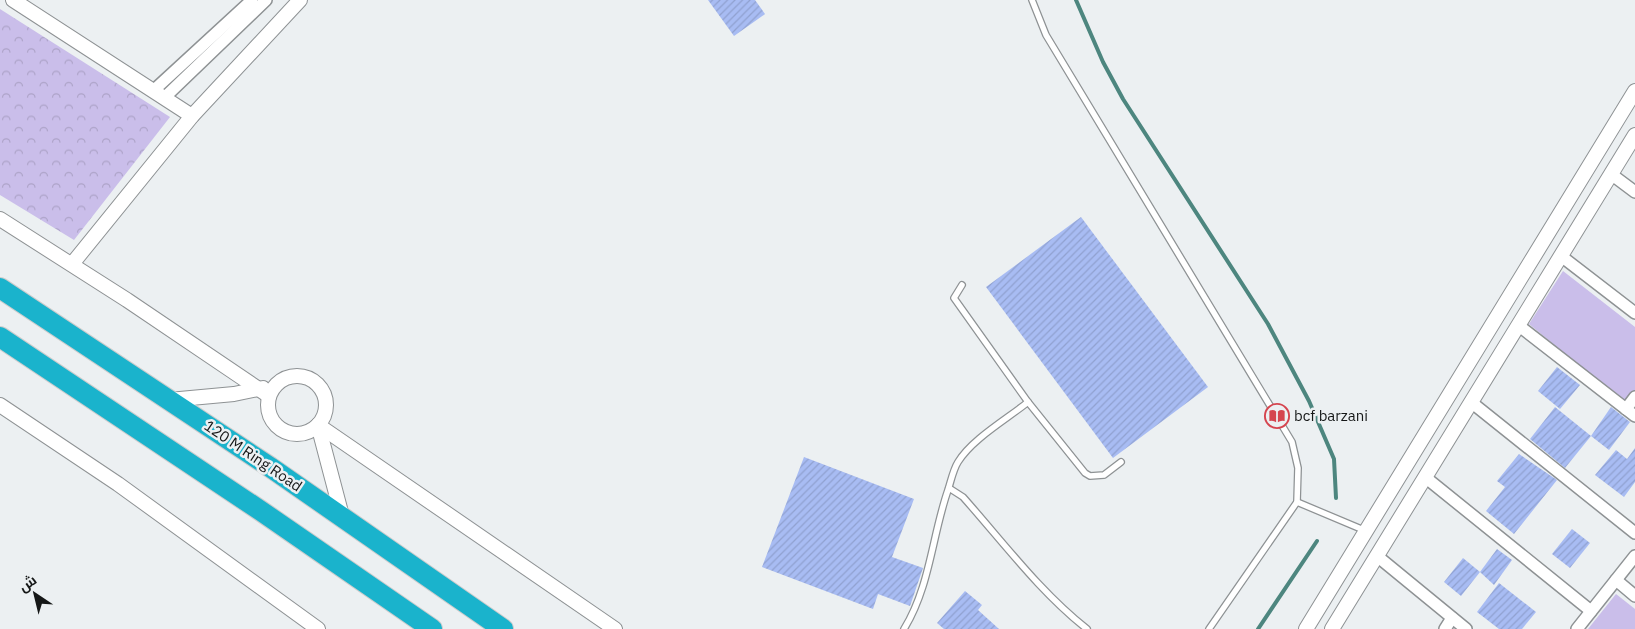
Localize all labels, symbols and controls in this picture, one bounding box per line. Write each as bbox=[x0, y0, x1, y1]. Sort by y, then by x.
library icon: bcf barzani bbox=[1264, 403, 1290, 429]
place label: bcf barzani bbox=[1294, 406, 1368, 425]
street label: 120 M Ring Road bbox=[201, 416, 306, 495]
north arrow bbox=[10, 569, 60, 619]
text: ش bbox=[15, 571, 40, 596]

